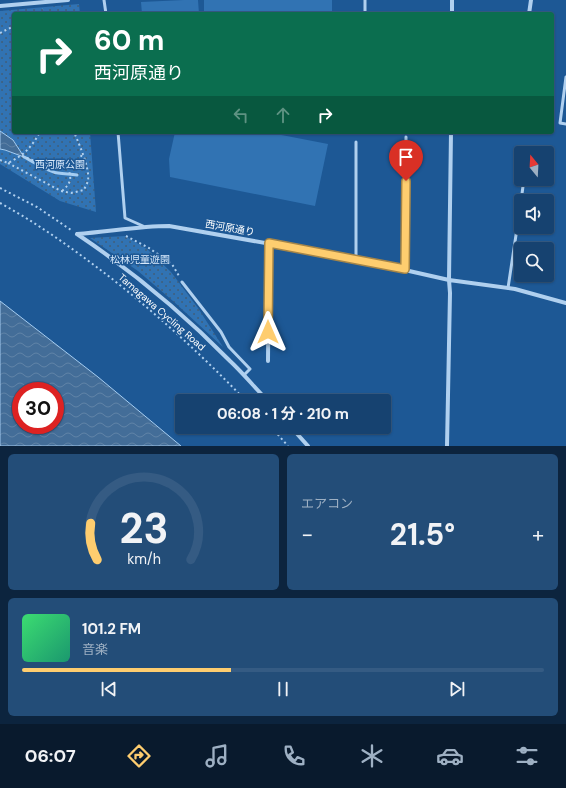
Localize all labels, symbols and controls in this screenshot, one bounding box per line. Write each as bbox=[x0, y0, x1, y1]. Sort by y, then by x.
text: 60 m bbox=[94, 22, 164, 59]
icon: right bbox=[28, 28, 80, 80]
text: 西河原通り bbox=[94, 61, 184, 85]
icon: left bbox=[230, 104, 252, 126]
icon: ahead bbox=[272, 104, 294, 126]
icon: right bbox=[314, 104, 336, 126]
pin bbox=[389, 140, 423, 181]
icon: arrive bbox=[395, 146, 417, 168]
north arrow bbox=[514, 146, 554, 186]
map controls bbox=[514, 146, 554, 282]
park label: 西河原公園 bbox=[35, 158, 85, 171]
button: sound bbox=[514, 194, 554, 234]
street label: 西河原通り bbox=[204, 217, 256, 239]
button: search bbox=[514, 242, 554, 282]
park label: 松林児童遊園 bbox=[110, 253, 170, 266]
street label: Tamagawa Cycling Road bbox=[116, 271, 208, 353]
position arrow bbox=[247, 311, 289, 353]
speed limit sign: 30 bbox=[12, 382, 64, 434]
text: 06:08 · 1 分 · 210 m bbox=[217, 404, 349, 424]
text: エアコン bbox=[301, 495, 353, 512]
text: 23 bbox=[119, 502, 168, 556]
text: 21.5° bbox=[390, 515, 455, 554]
text: − bbox=[301, 520, 313, 549]
text: + bbox=[532, 520, 544, 549]
text: km/h bbox=[127, 550, 160, 568]
text: 101.2 FM bbox=[82, 619, 141, 639]
text: 音楽 bbox=[82, 641, 108, 658]
icon: previous bbox=[98, 678, 120, 700]
icon: pause bbox=[272, 678, 294, 700]
icon: next bbox=[446, 678, 468, 700]
icon: directions bbox=[125, 742, 153, 770]
icon: music bbox=[203, 742, 231, 770]
icon: phone bbox=[280, 742, 308, 770]
icon: climate bbox=[358, 742, 386, 770]
icon: car bbox=[436, 742, 464, 770]
icon: filters bbox=[513, 742, 541, 770]
text: 06:07 bbox=[25, 744, 76, 768]

